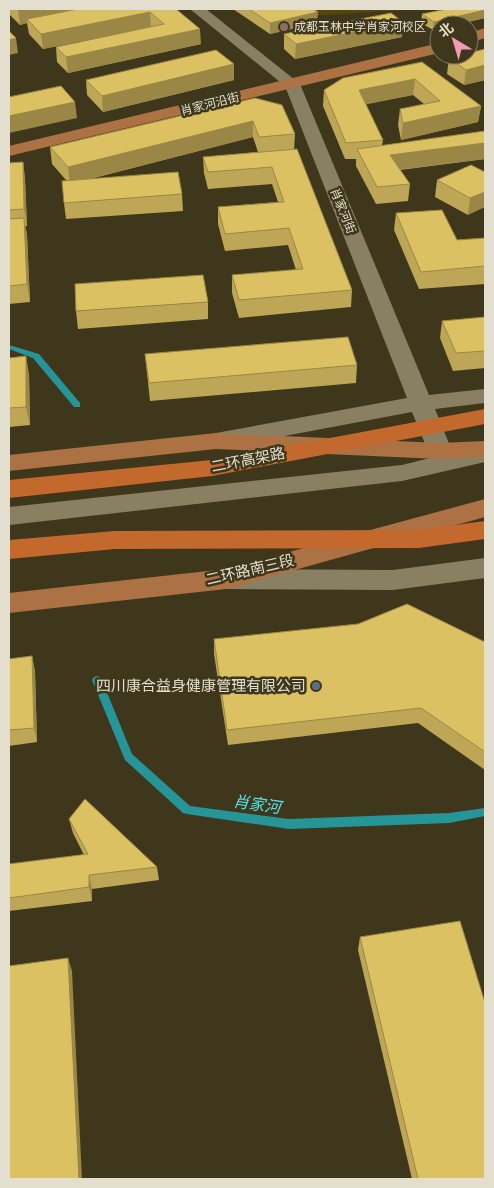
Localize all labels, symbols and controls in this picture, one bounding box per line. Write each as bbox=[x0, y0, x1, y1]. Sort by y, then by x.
north arrow bbox=[429, 15, 479, 65]
text: 北 bbox=[436, 19, 457, 41]
place label: 成都玉林中学肖家河校区 bbox=[294, 20, 426, 34]
marker: 成都玉林中学肖家河校区 bbox=[278, 21, 290, 33]
street label: 肖家河沿街 bbox=[179, 90, 241, 118]
street label: 肖家河街 bbox=[328, 186, 358, 236]
street label: 二环高架路 bbox=[209, 444, 287, 476]
street label: 二环路南三段 bbox=[204, 551, 296, 589]
place label: 四川康合益身健康管理有限公司 bbox=[96, 677, 306, 695]
marker: 四川康合益身健康管理有限公司 bbox=[310, 680, 322, 692]
water label: 肖家河 bbox=[232, 792, 285, 818]

